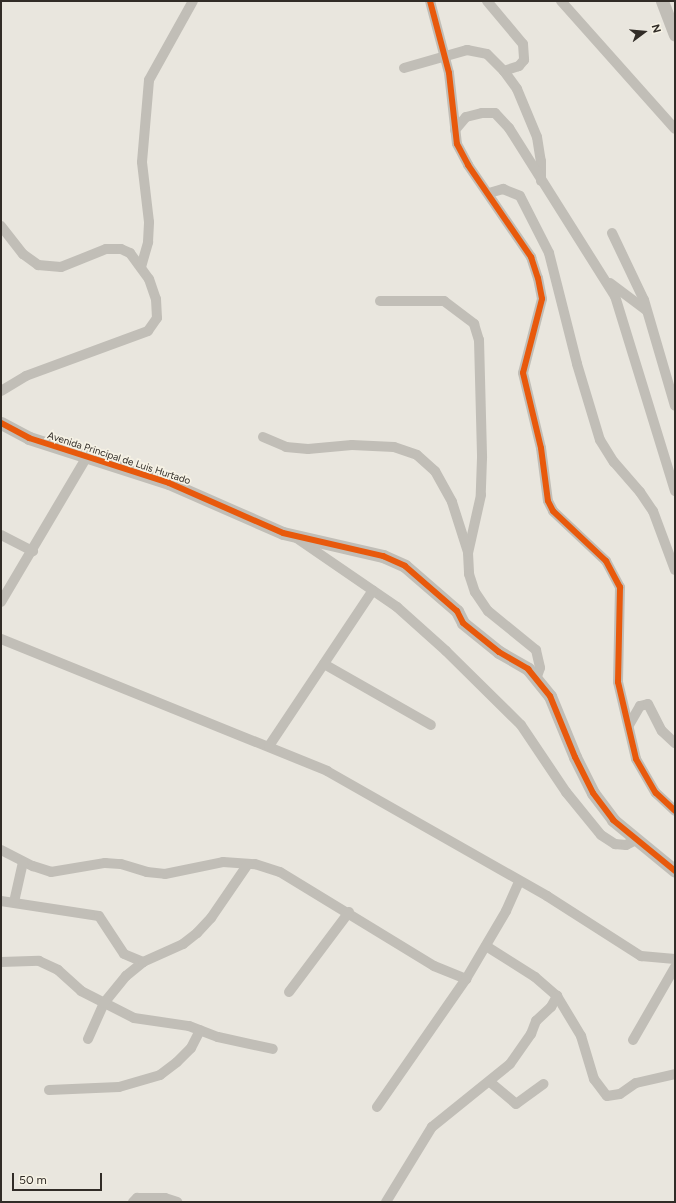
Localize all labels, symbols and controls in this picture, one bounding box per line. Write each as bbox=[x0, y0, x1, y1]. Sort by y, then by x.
north arrow bbox=[624, 12, 664, 52]
text: N bbox=[649, 23, 663, 34]
street label: Avenida Principal de Luis Hurtado bbox=[46, 429, 192, 487]
scale bar bbox=[14, 1165, 104, 1191]
text: 50 m bbox=[19, 1173, 47, 1187]

